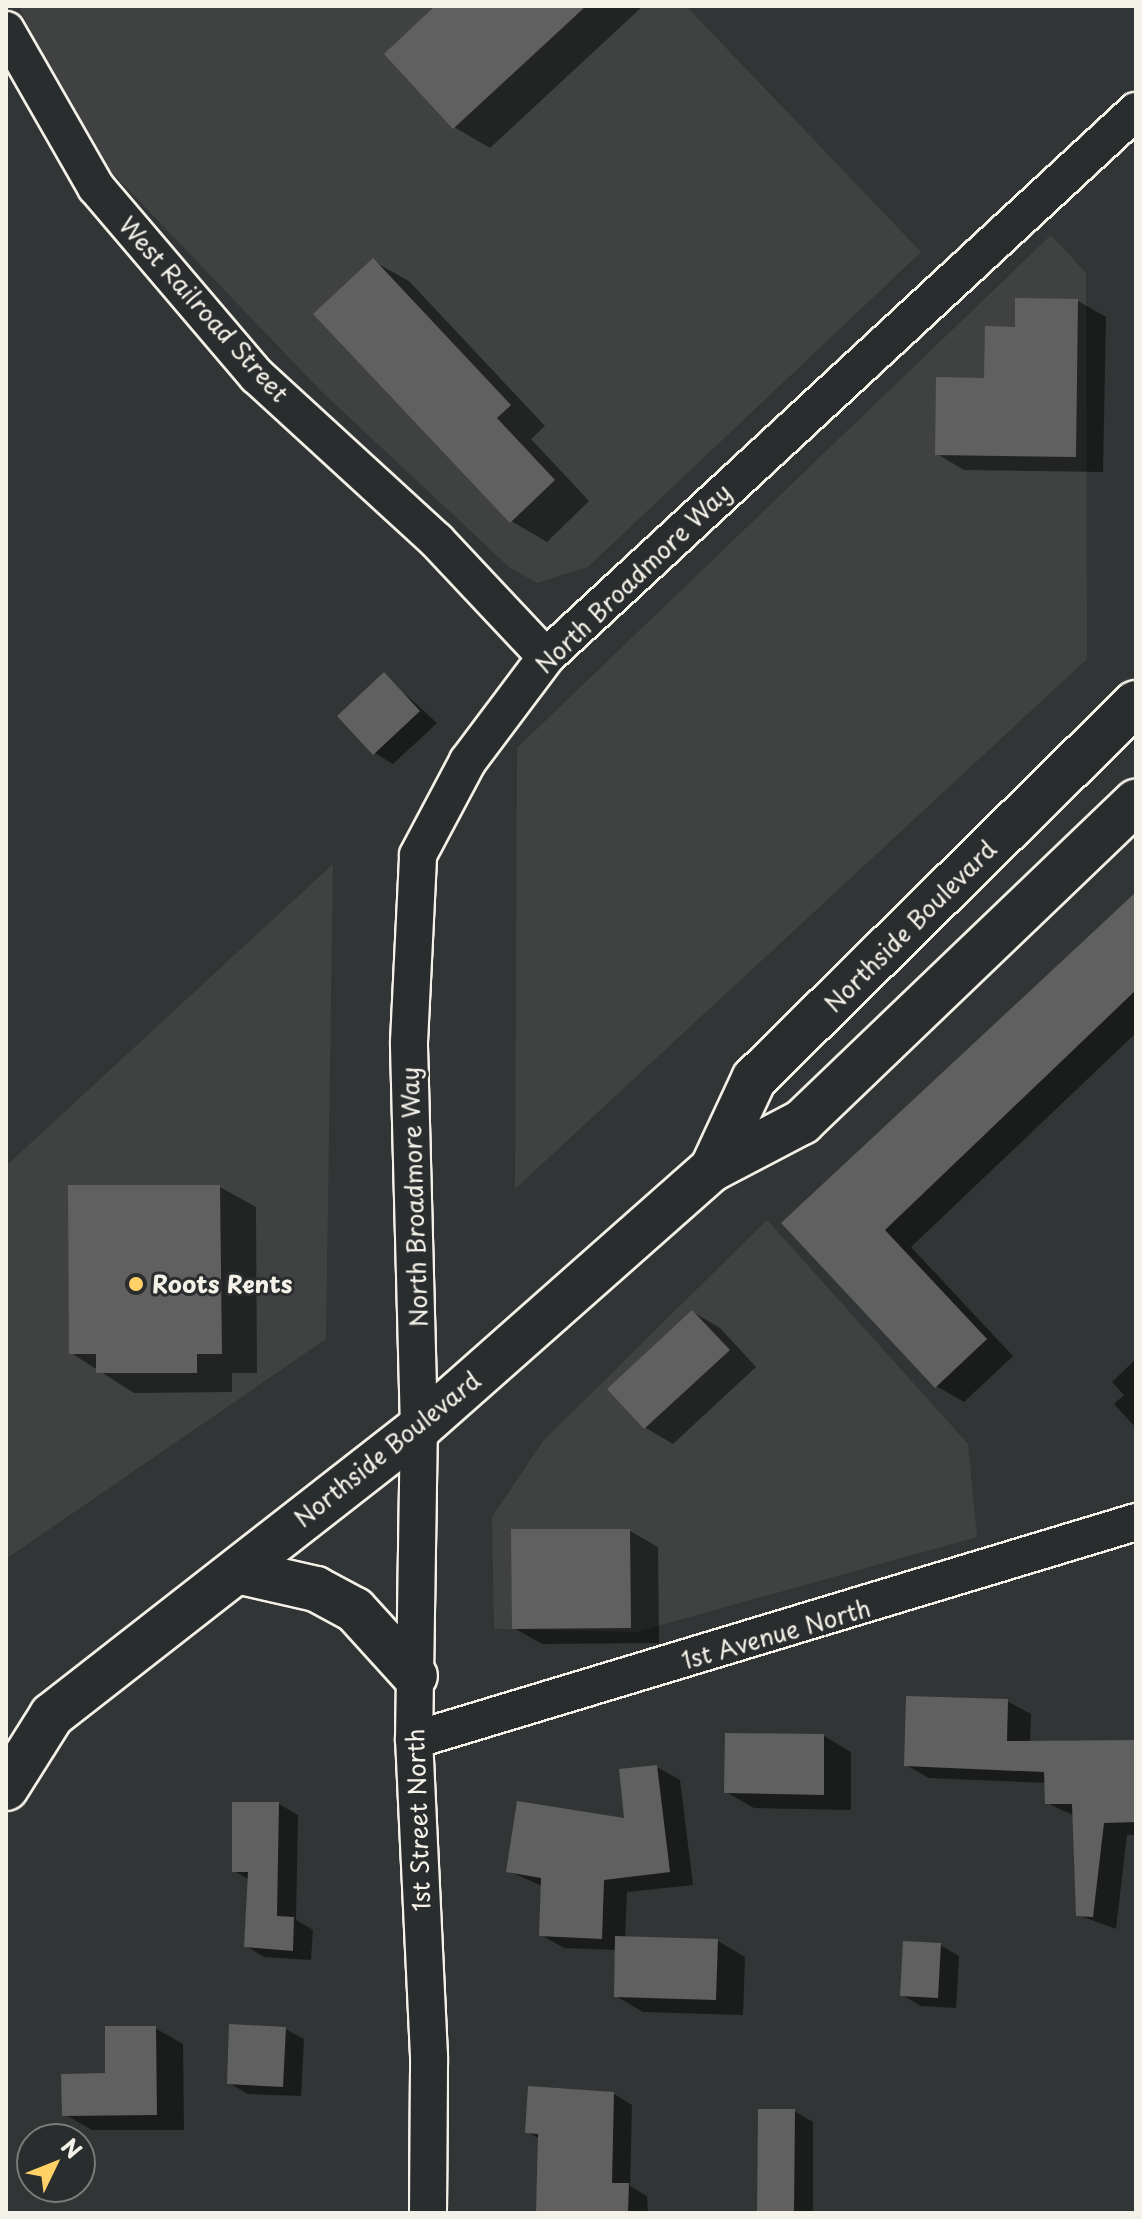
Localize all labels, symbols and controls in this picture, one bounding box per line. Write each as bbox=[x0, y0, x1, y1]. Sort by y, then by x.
street label: West Railroad Street bbox=[113, 210, 295, 408]
street label: North Broadmore Way bbox=[529, 477, 737, 679]
street label: Northside Boulevard bbox=[818, 834, 1002, 1018]
street label: North Broadmore Way bbox=[395, 1066, 433, 1328]
place label: Roots Rents bbox=[152, 1270, 293, 1298]
marker: Roots Rents bbox=[127, 1275, 145, 1293]
street label: Northside Boulevard bbox=[288, 1365, 486, 1533]
street label: 1st Avenue North bbox=[677, 1593, 875, 1675]
street label: 1st Street North bbox=[400, 1726, 436, 1914]
north arrow bbox=[16, 2123, 96, 2203]
text: N bbox=[54, 2130, 90, 2165]

